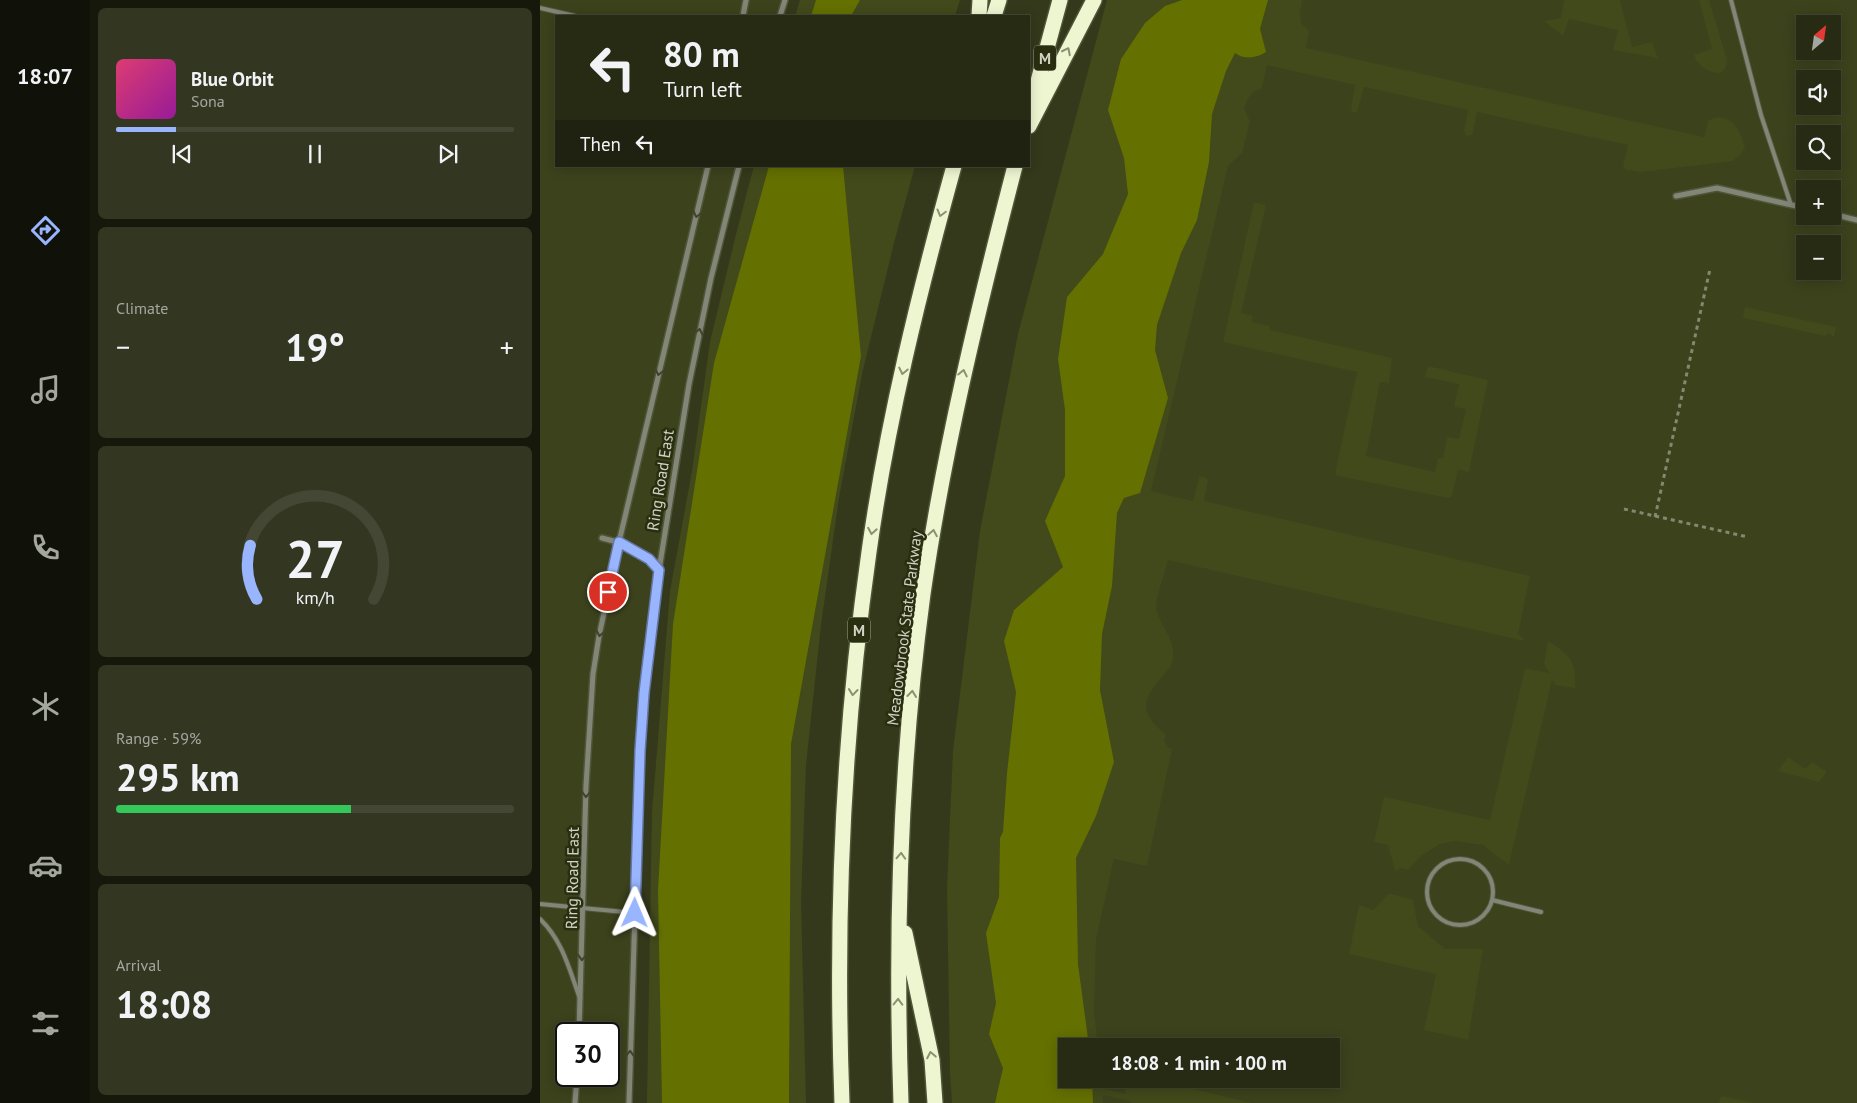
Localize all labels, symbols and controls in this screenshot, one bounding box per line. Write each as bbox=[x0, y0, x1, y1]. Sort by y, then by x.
north arrow bbox=[1796, 15, 1841, 60]
map controls bbox=[1796, 15, 1841, 280]
text: 80 m bbox=[663, 31, 740, 77]
icon: left bbox=[580, 35, 645, 100]
road number: M bbox=[1034, 46, 1056, 70]
one-way arrow bbox=[1061, 47, 1071, 56]
text: 18:07 bbox=[17, 62, 73, 90]
text: Blue Orbit bbox=[191, 67, 274, 91]
button: sound bbox=[1796, 70, 1841, 115]
text: Turn left bbox=[663, 75, 742, 103]
text: Sona bbox=[191, 91, 225, 111]
button: search bbox=[1796, 125, 1841, 170]
icon: left bbox=[631, 130, 659, 158]
text: Then bbox=[580, 132, 621, 156]
icon: previous bbox=[168, 140, 196, 168]
icon: pause bbox=[301, 140, 329, 168]
icon: next bbox=[434, 140, 462, 168]
button: + bbox=[1796, 180, 1841, 225]
one-way arrow bbox=[692, 209, 703, 218]
one-way arrow bbox=[936, 209, 947, 218]
icon: directions bbox=[28, 213, 63, 248]
button: − bbox=[1796, 235, 1841, 280]
text: Climate bbox=[116, 298, 168, 318]
text: 19° bbox=[285, 322, 345, 371]
text: − bbox=[116, 328, 130, 365]
text: + bbox=[500, 328, 514, 365]
one-way arrow bbox=[693, 328, 704, 336]
one-way arrow bbox=[654, 367, 665, 376]
one-way arrow bbox=[898, 367, 908, 376]
one-way arrow bbox=[957, 369, 968, 378]
icon: music bbox=[28, 372, 63, 407]
street label: Ring Road East bbox=[642, 427, 678, 532]
text: 27 bbox=[286, 525, 344, 592]
one-way arrow bbox=[868, 526, 878, 535]
street label: Meadowbrook State Parkway bbox=[882, 529, 926, 727]
one-way arrow bbox=[927, 529, 938, 537]
icon: phone bbox=[28, 530, 63, 565]
pin bbox=[587, 571, 629, 613]
icon: arrive bbox=[594, 578, 622, 606]
text: km/h bbox=[295, 586, 335, 609]
road number: M bbox=[848, 618, 870, 642]
one-way arrow bbox=[595, 628, 605, 637]
one-way arrow bbox=[848, 688, 859, 696]
icon: climate bbox=[28, 689, 63, 724]
one-way arrow bbox=[906, 690, 917, 698]
text: Range · 59% bbox=[116, 728, 201, 748]
text: 295 km bbox=[116, 752, 240, 801]
one-way arrow bbox=[581, 791, 591, 799]
street label: Ring Road East bbox=[561, 826, 583, 929]
icon: car bbox=[28, 848, 63, 883]
one-way arrow bbox=[896, 852, 906, 860]
position arrow bbox=[608, 886, 660, 938]
one-way arrow bbox=[577, 954, 587, 961]
text: Arrival bbox=[116, 955, 161, 975]
text: 18:08 bbox=[116, 979, 212, 1028]
one-way arrow bbox=[893, 998, 903, 1006]
icon: filters bbox=[28, 1006, 63, 1041]
speed limit sign: 30 bbox=[555, 1022, 620, 1087]
one-way arrow bbox=[625, 1050, 636, 1058]
one-way arrow bbox=[926, 1050, 937, 1059]
text: 18:08 · 1 min · 100 m bbox=[1111, 1051, 1287, 1075]

